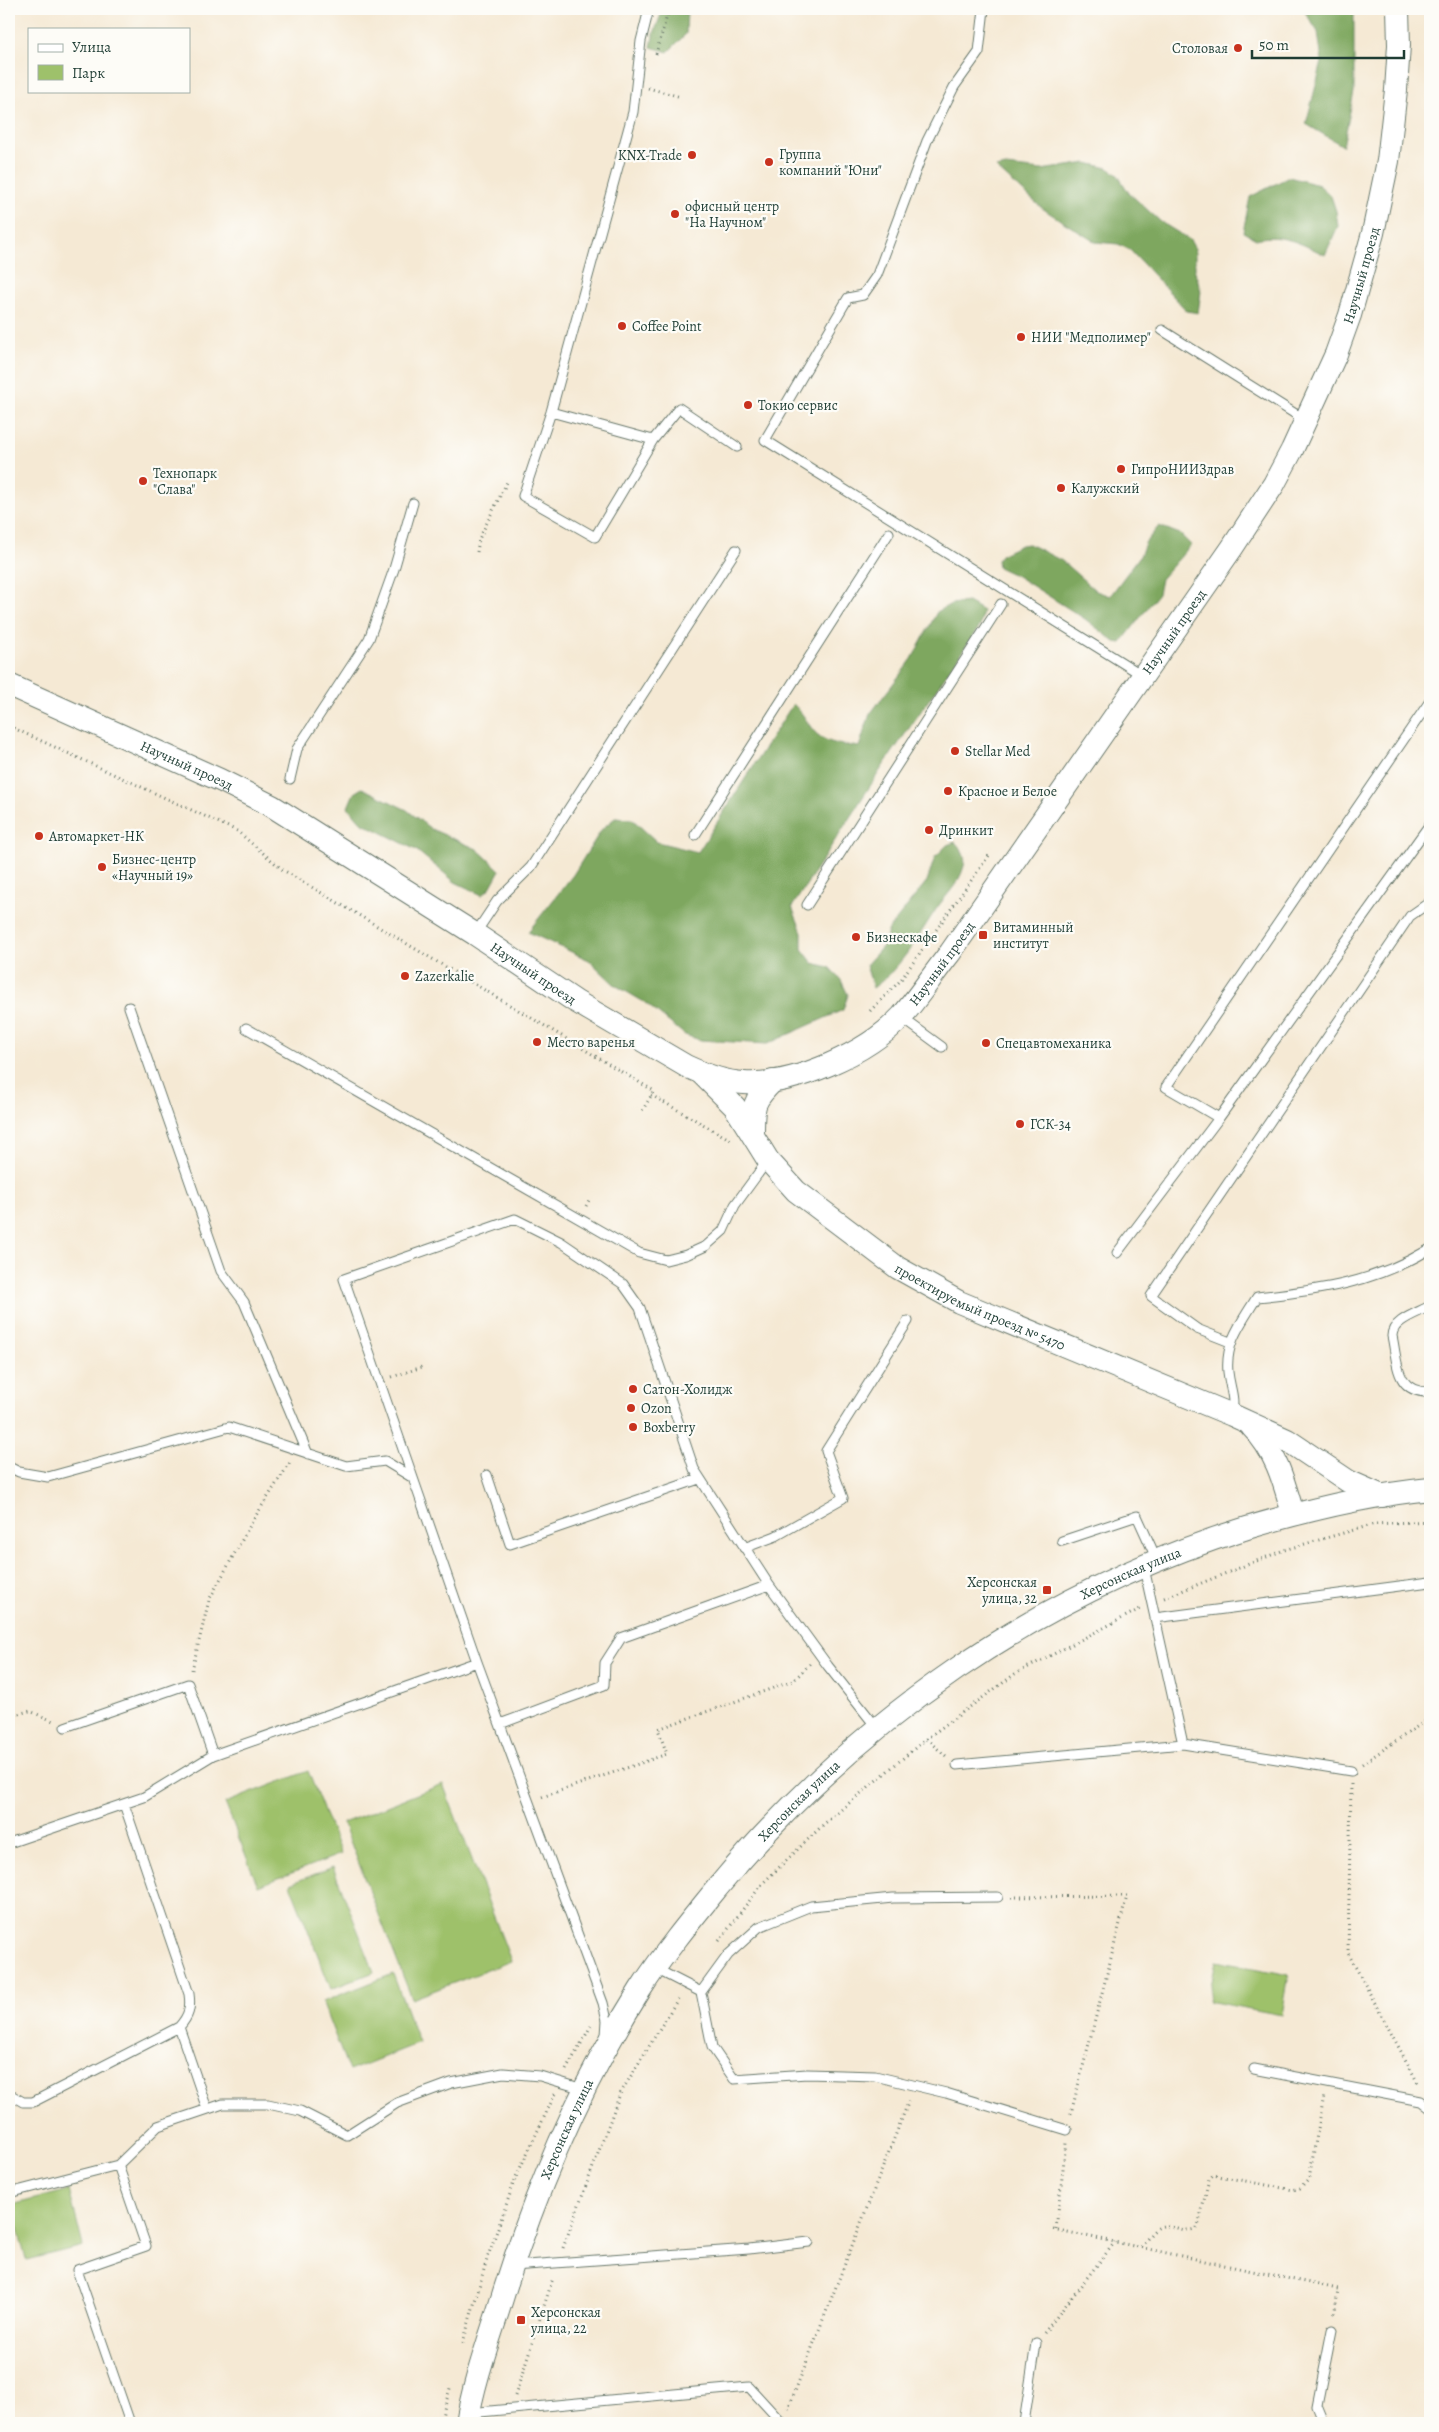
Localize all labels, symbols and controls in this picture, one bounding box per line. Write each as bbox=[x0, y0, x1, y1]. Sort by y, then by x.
legend bbox=[28, 28, 190, 92]
scale bar bbox=[1252, 28, 1404, 60]
text: 50 m bbox=[1259, 35, 1289, 55]
text: Улица bbox=[72, 37, 111, 57]
place label: Столовая bbox=[1172, 39, 1228, 58]
marker: Столовая bbox=[1232, 42, 1244, 54]
text: Парк bbox=[72, 63, 105, 83]
place label: Группа компаний "Юни" bbox=[779, 145, 882, 180]
place label: KNX-Trade bbox=[618, 146, 682, 165]
marker: KNX-Trade bbox=[686, 149, 698, 161]
marker: Группа компаний "Юни" bbox=[763, 156, 775, 168]
place label: офисный центр "На Научном" bbox=[685, 197, 779, 232]
marker: офисный центр "На Научном" bbox=[669, 208, 681, 220]
street label: Научный проезд bbox=[1339, 225, 1384, 327]
place label: Coffee Point bbox=[632, 317, 702, 336]
marker: Coffee Point bbox=[616, 320, 628, 332]
place label: НИИ "Медполимер" bbox=[1031, 328, 1151, 347]
marker: НИИ "Медполимер" bbox=[1015, 331, 1027, 343]
place label: Токио сервис bbox=[758, 396, 838, 415]
marker: Токио сервис bbox=[742, 399, 754, 411]
place label: ГипроНИИЗдрав bbox=[1131, 460, 1234, 479]
marker: ГипроНИИЗдрав bbox=[1115, 463, 1127, 475]
place label: Технопарк "Слава" bbox=[153, 464, 217, 499]
marker: Технопарк "Слава" bbox=[137, 475, 149, 487]
place label: Калужский bbox=[1071, 479, 1140, 498]
marker: Калужский bbox=[1055, 482, 1067, 494]
street label: Научный проезд bbox=[1138, 585, 1211, 678]
street label: Научный проезд bbox=[137, 736, 236, 795]
place label: Stellar Med bbox=[965, 742, 1031, 761]
marker: Stellar Med bbox=[949, 745, 961, 757]
place label: Красное и Белое bbox=[958, 782, 1057, 801]
marker: Красное и Белое bbox=[942, 785, 954, 797]
place label: Дринкит bbox=[939, 821, 993, 840]
marker: Дринкит bbox=[923, 824, 935, 836]
place label: Автомаркет-НК bbox=[48, 827, 144, 846]
marker: Автомаркет-НК bbox=[33, 830, 45, 842]
place label: Бизнес-центр «Научный 19» bbox=[112, 850, 196, 885]
marker: Бизнес-центр «Научный 19» bbox=[96, 861, 108, 873]
street label: Научный проезд bbox=[905, 918, 979, 1010]
place label: Витаминный институт bbox=[993, 918, 1074, 953]
place label: Бизнескафе bbox=[866, 928, 937, 947]
marker: Витаминный институт bbox=[977, 929, 989, 941]
marker: Бизнескафе bbox=[850, 931, 862, 943]
street label: Научный проезд bbox=[487, 938, 580, 1009]
place label: Zazerkalie bbox=[415, 967, 474, 986]
marker: Zazerkalie bbox=[399, 970, 411, 982]
place label: Место варенья bbox=[547, 1033, 635, 1052]
place label: Спецавтомеханика bbox=[996, 1034, 1112, 1053]
marker: Место варенья bbox=[531, 1036, 543, 1048]
marker: Спецавтомеханика bbox=[980, 1037, 992, 1049]
place label: ГСК-34 bbox=[1030, 1115, 1071, 1134]
marker: ГСК-34 bbox=[1014, 1118, 1026, 1130]
street label: проектируемый проезд № 5470 bbox=[891, 1259, 1068, 1355]
place label: Сатон-Холидж bbox=[643, 1380, 733, 1399]
marker: Сатон-Холидж bbox=[627, 1383, 639, 1395]
place label: Ozon bbox=[641, 1399, 672, 1418]
marker: Ozon bbox=[625, 1402, 637, 1414]
place label: Boxberry bbox=[643, 1418, 696, 1437]
marker: Boxberry bbox=[627, 1421, 639, 1433]
street label: Херсонская улица bbox=[1077, 1543, 1184, 1604]
place label: Херсонская улица, 32 bbox=[967, 1573, 1037, 1608]
marker: Херсонская улица, 32 bbox=[1041, 1584, 1053, 1596]
street label: Херсонская улица bbox=[754, 1756, 845, 1846]
street label: Херсонская улица bbox=[536, 2075, 598, 2182]
place label: Херсонская улица, 22 bbox=[530, 2303, 601, 2338]
marker: Херсонская улица, 22 bbox=[515, 2314, 527, 2326]

